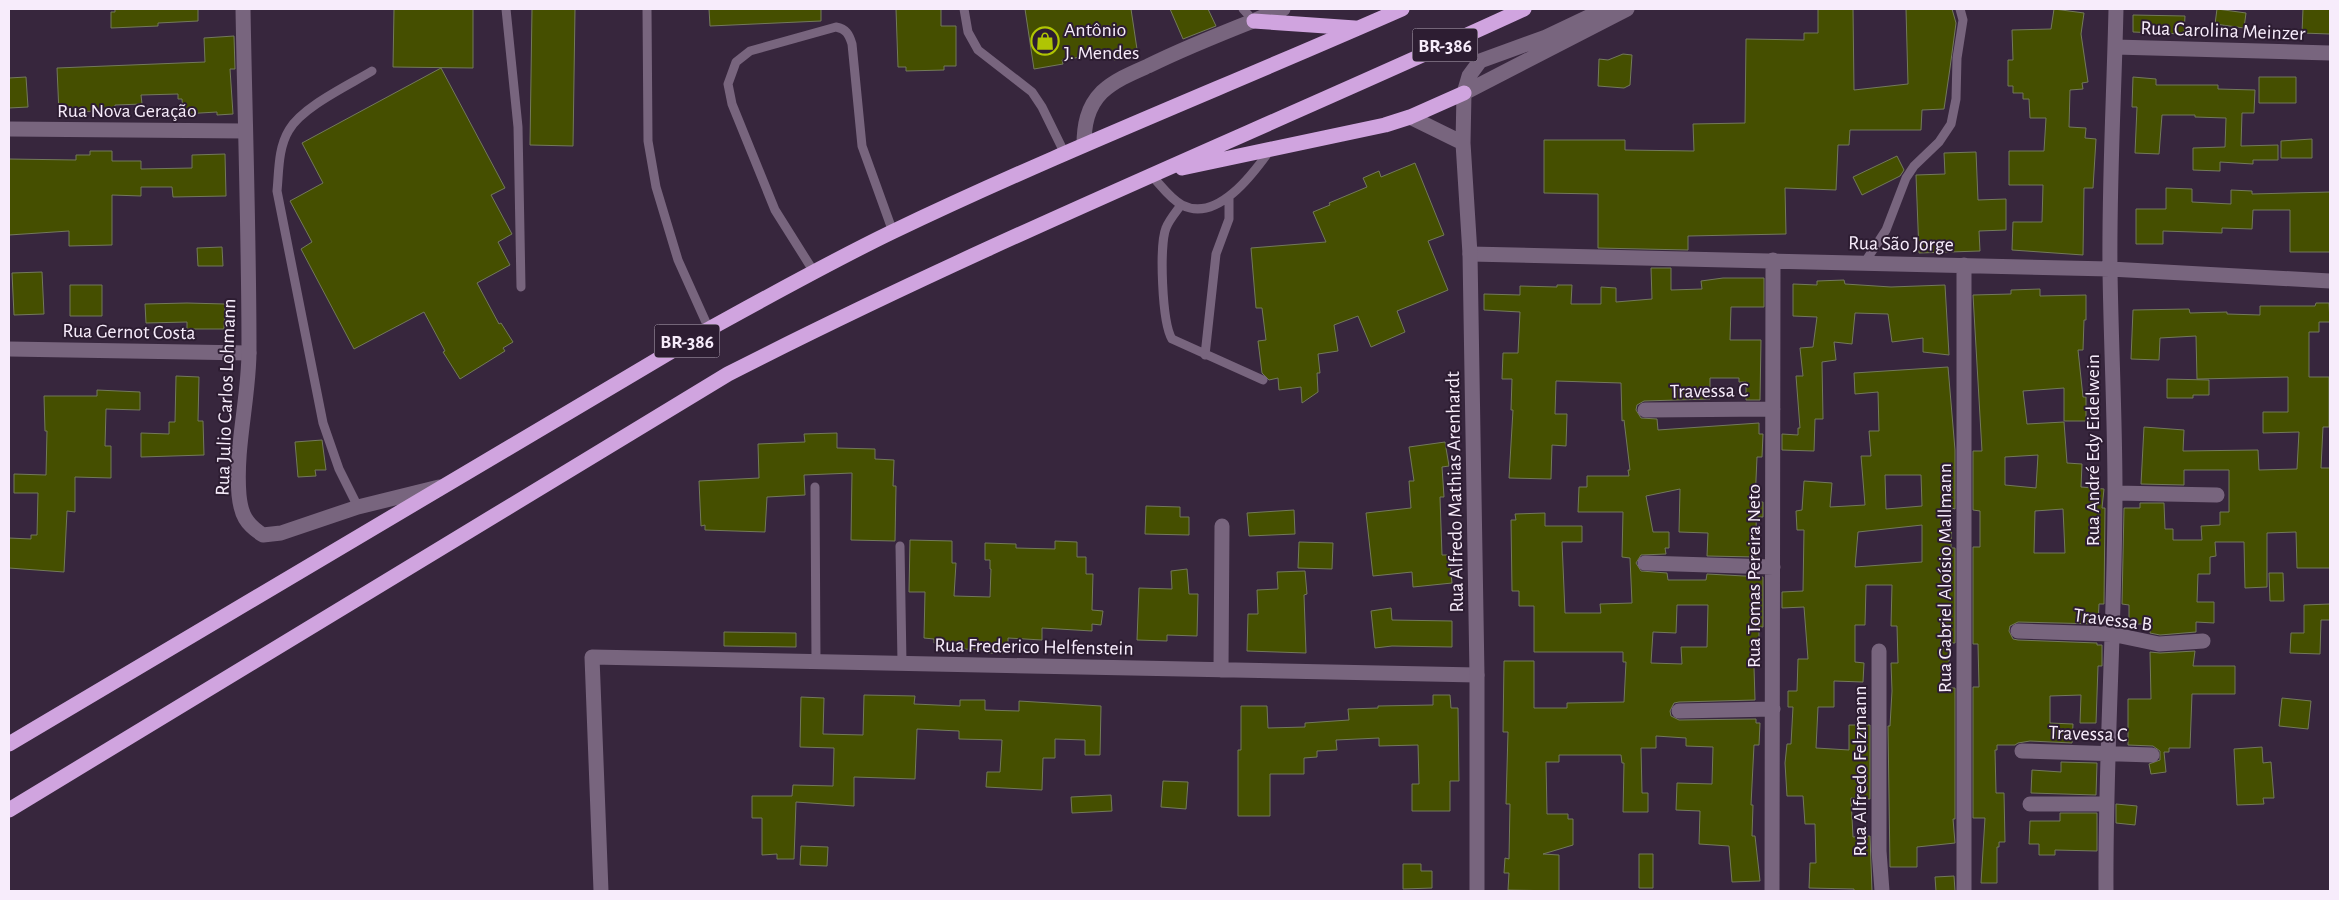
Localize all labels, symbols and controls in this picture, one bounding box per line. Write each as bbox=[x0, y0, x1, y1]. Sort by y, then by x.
street label: Rua Carolina Meinzer bbox=[2140, 18, 2306, 44]
place label: Antônio J. Mendes bbox=[1064, 20, 1139, 63]
shop icon: Antônio J. Mendes bbox=[1030, 26, 1060, 56]
road number: BR-386 bbox=[1412, 28, 1478, 62]
street label: Rua Nova Geração bbox=[57, 101, 197, 121]
street label: Rua São Jorge bbox=[1848, 233, 1954, 255]
street label: Rua Julio Carlos Lohmann bbox=[213, 298, 239, 496]
street label: Rua Gernot Costa bbox=[62, 321, 196, 343]
road number: BR-386 bbox=[654, 324, 720, 358]
street label: Rua André Edy Eidelwein bbox=[2083, 354, 2103, 546]
street label: Rua Alfredo Mathias Arenhardt bbox=[1443, 370, 1467, 613]
street label: Travessa C bbox=[1669, 380, 1749, 402]
street label: Rua Gabriel Aloísio Mallmann bbox=[1935, 463, 1955, 693]
street label: Rua Tomas Pereira Neto bbox=[1744, 484, 1764, 668]
street label: Travessa B bbox=[2072, 605, 2153, 635]
street label: Rua Frederico Helfenstein bbox=[934, 635, 1134, 659]
street label: Rua Alfredo Felzmann bbox=[1850, 686, 1870, 856]
street label: Travessa C bbox=[2048, 723, 2128, 745]

